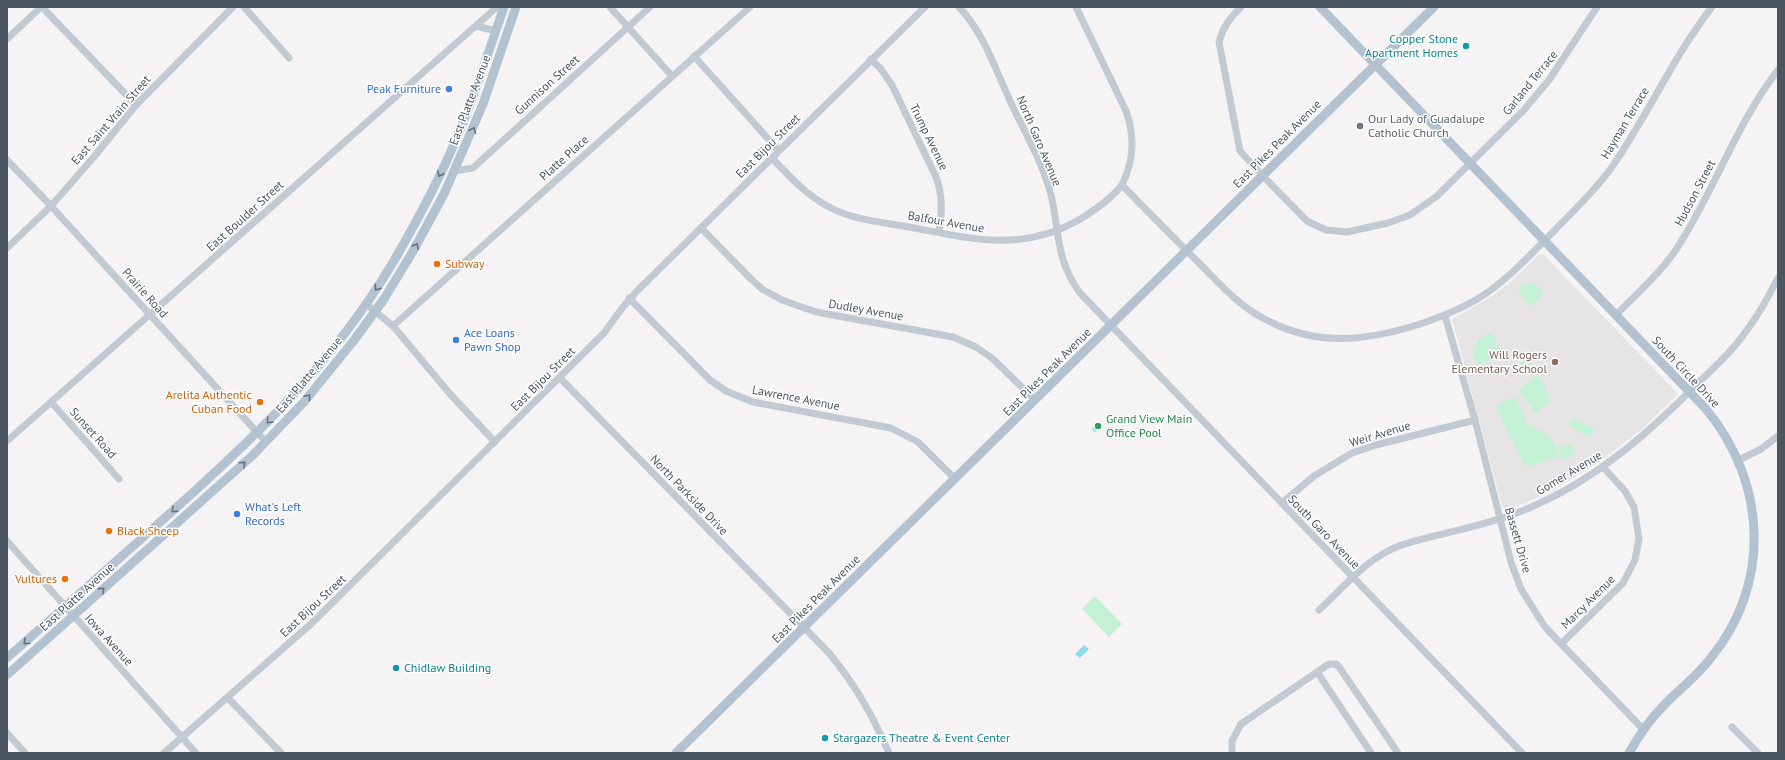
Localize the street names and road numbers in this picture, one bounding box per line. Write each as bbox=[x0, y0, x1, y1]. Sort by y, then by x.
street label: Garland Terrace bbox=[1499, 47, 1560, 118]
street label: Gunnison Street bbox=[511, 52, 582, 118]
street label: East Platte Avenue bbox=[445, 53, 494, 147]
street label: East Saint Vrain Street bbox=[68, 72, 154, 167]
street label: Hayman Terrace bbox=[1597, 84, 1652, 161]
street label: North Garo Avenue bbox=[1014, 93, 1065, 188]
street label: East Pikes Peak Avenue bbox=[1229, 96, 1324, 191]
street label: Trump Avenue bbox=[907, 101, 952, 173]
street label: East Bijou Street bbox=[732, 110, 803, 181]
street label: Platte Place bbox=[536, 132, 591, 184]
street label: Hudson Street bbox=[1671, 157, 1718, 228]
street label: East Boulder Street bbox=[203, 177, 286, 254]
street label: Balfour Avenue bbox=[907, 207, 986, 236]
street label: Prairie Road bbox=[119, 265, 172, 321]
street label: Dudley Avenue bbox=[828, 296, 905, 323]
street label: East Pikes Peak Avenue bbox=[999, 324, 1094, 419]
street label: East Platte Avenue bbox=[272, 333, 345, 416]
street label: South Circle Drive bbox=[1649, 333, 1723, 411]
street label: East Bijou Street bbox=[507, 343, 578, 414]
street label: Lawrence Avenue bbox=[751, 382, 841, 413]
street label: Sunset Road bbox=[67, 404, 120, 461]
street label: Weir Avenue bbox=[1347, 417, 1412, 450]
street label: Gomer Avenue bbox=[1533, 447, 1604, 498]
street label: North Parkside Drive bbox=[647, 451, 731, 538]
street label: South Garo Avenue bbox=[1285, 491, 1364, 572]
street label: Bassett Drive bbox=[1502, 505, 1535, 574]
street label: East Pikes Peak Avenue bbox=[768, 551, 863, 646]
street label: East Platte Avenue bbox=[36, 559, 117, 634]
street label: East Bijou Street bbox=[277, 571, 349, 640]
street label: Marcy Avenue bbox=[1558, 572, 1618, 632]
street label: Iowa Avenue bbox=[82, 611, 137, 669]

